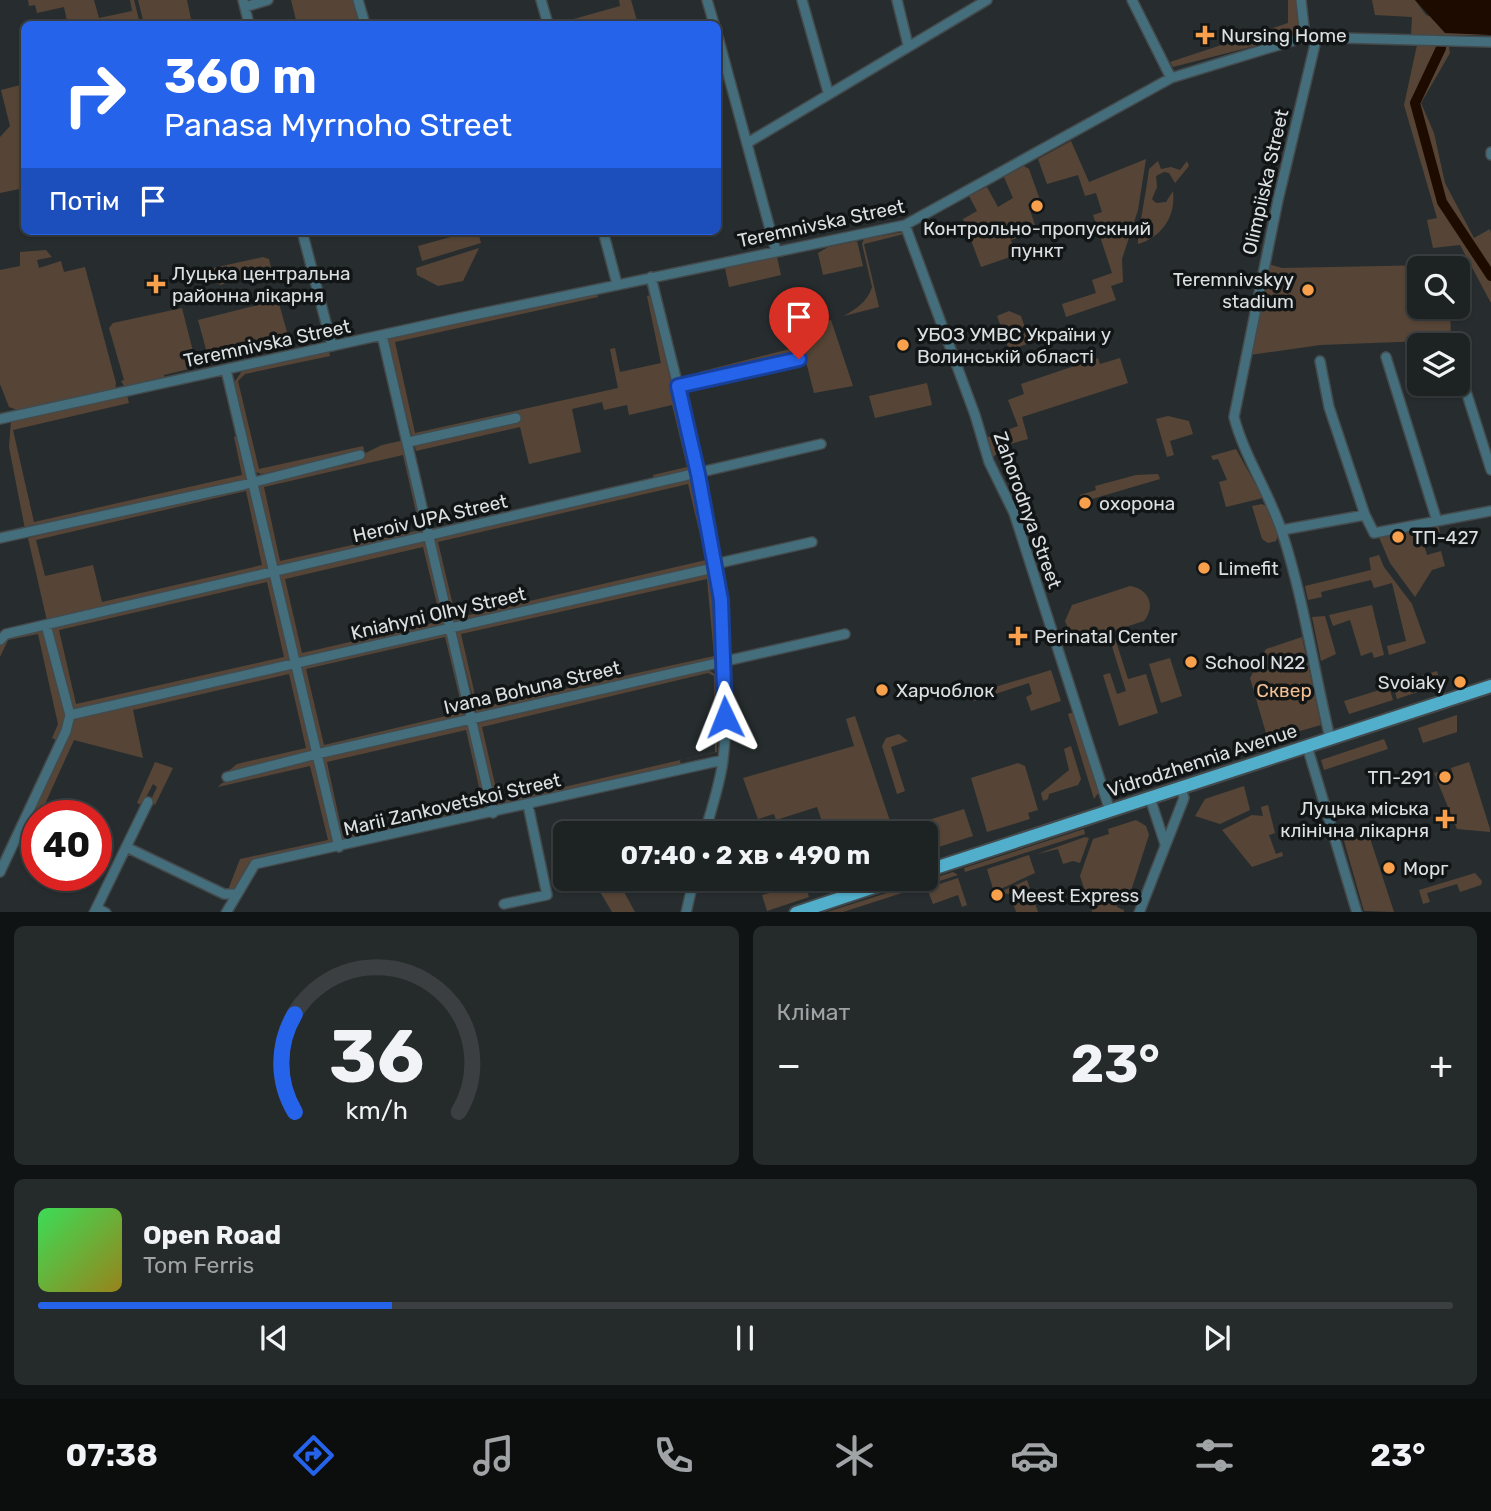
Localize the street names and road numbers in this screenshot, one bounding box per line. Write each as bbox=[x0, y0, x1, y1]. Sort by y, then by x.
street label: Olimpiiska Street bbox=[1238, 106, 1294, 257]
street label: Teremnivska Street bbox=[736, 194, 907, 252]
street label: Teremnivska Street bbox=[182, 314, 353, 372]
street label: Zahorodnya Street bbox=[989, 429, 1067, 592]
street label: Heroiv UPA Street bbox=[351, 489, 510, 547]
street label: Kniahyni Olhy Street bbox=[348, 582, 528, 645]
street label: Ivana Bohuna Street bbox=[442, 656, 623, 719]
street label: Vidrodzhennia Avenue bbox=[1104, 719, 1300, 802]
street label: Marii Zankovetskoi Street bbox=[341, 768, 564, 841]

